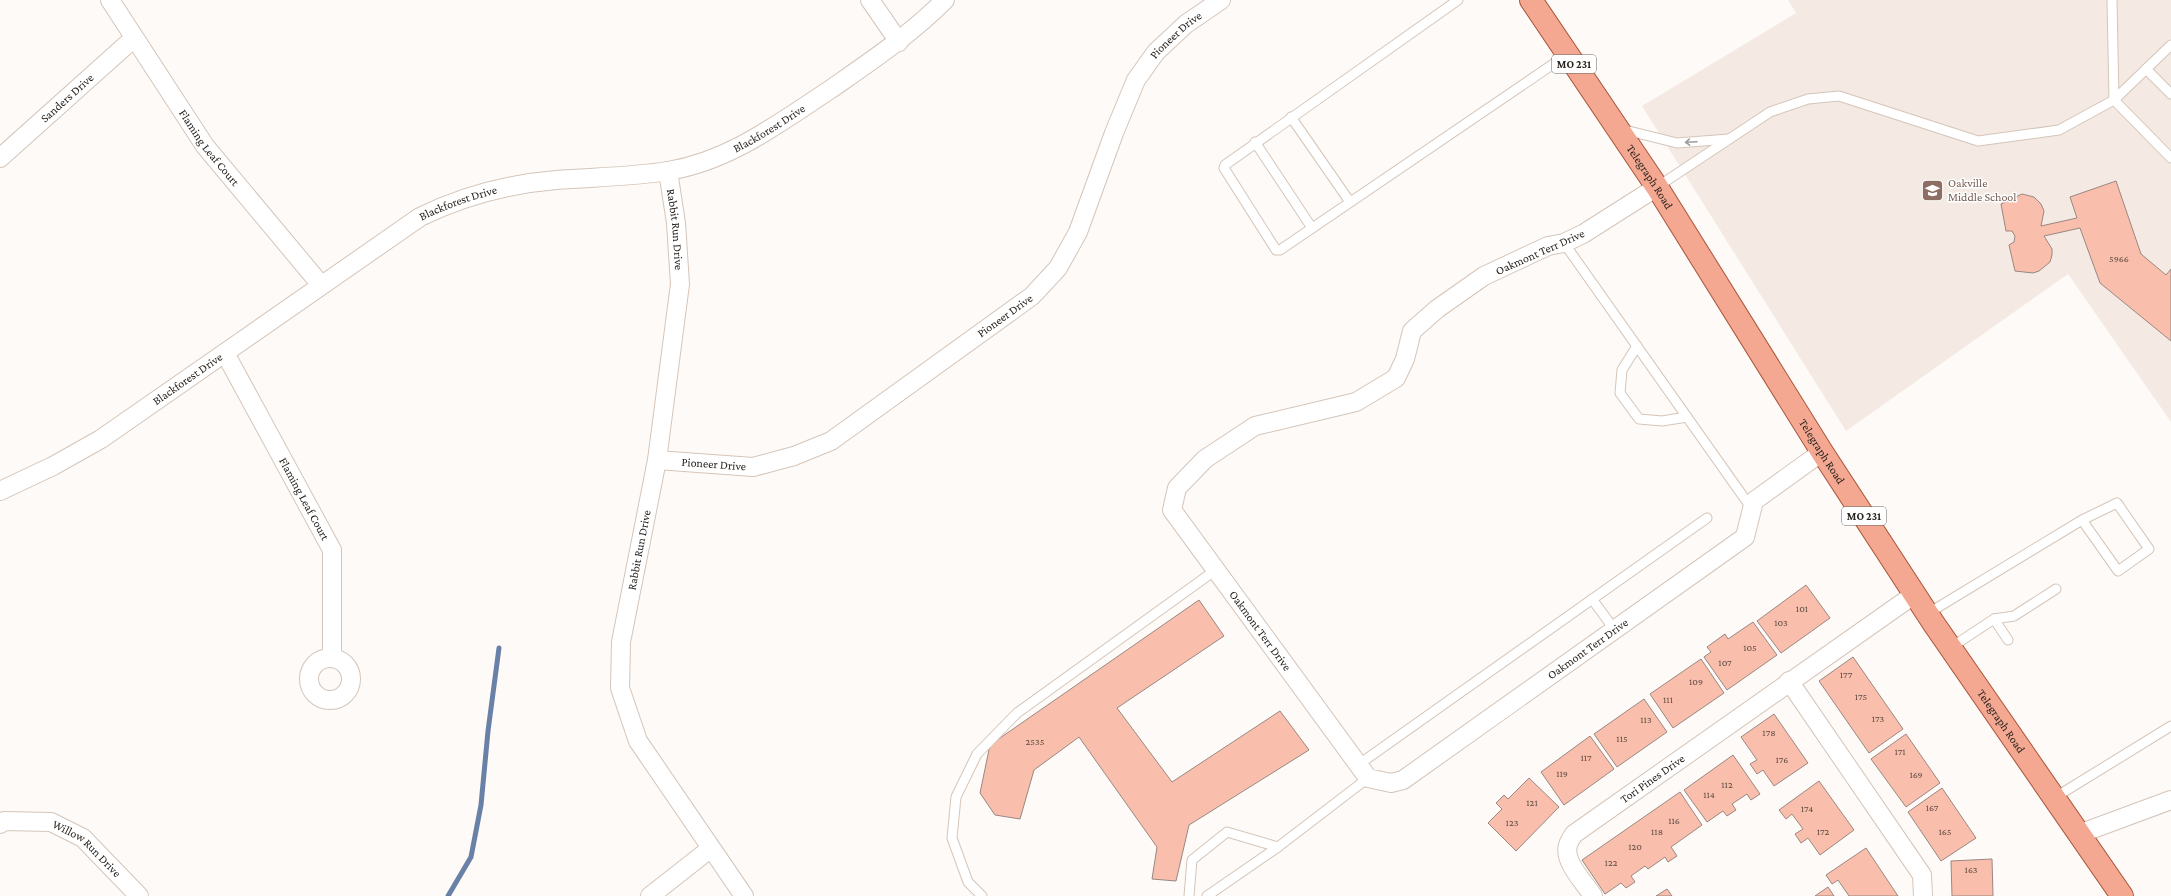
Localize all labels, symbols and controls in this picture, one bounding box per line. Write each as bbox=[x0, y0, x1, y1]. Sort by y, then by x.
street label: Pioneer Drive bbox=[1147, 8, 1204, 61]
road number: MO 231 bbox=[1552, 55, 1596, 73]
street label: Sanders Drive bbox=[38, 71, 96, 125]
street label: Blackforest Drive bbox=[731, 101, 808, 156]
street label: Flaming Leaf Court bbox=[176, 107, 243, 190]
one-way arrow bbox=[1685, 139, 1698, 146]
street label: Telegraph Road bbox=[1623, 142, 1676, 212]
place label: Oakville Middle School bbox=[1948, 176, 2016, 204]
school or university icon: Oakville Middle School bbox=[1920, 177, 1946, 203]
street label: Blackforest Drive bbox=[417, 183, 498, 223]
street label: Rabbit Run Drive bbox=[664, 188, 686, 271]
street label: Oakmont Terr Drive bbox=[1493, 226, 1587, 278]
house number: 5966 bbox=[2109, 253, 2129, 264]
street label: Pioneer Drive bbox=[974, 291, 1035, 340]
street label: Blackforest Drive bbox=[150, 350, 225, 408]
street label: Telegraph Road bbox=[1796, 416, 1848, 487]
street label: Flaming Leaf Court bbox=[276, 455, 333, 544]
street label: Pioneer Drive bbox=[681, 455, 747, 473]
road number: MO 231 bbox=[1842, 507, 1886, 525]
street label: Rabbit Run Drive bbox=[624, 509, 654, 591]
street label: Oakmont Terr Drive bbox=[1226, 588, 1294, 674]
house number: 101 bbox=[1796, 603, 1808, 614]
street label: Oakmont Terr Drive bbox=[1545, 615, 1631, 682]
house number: 103 bbox=[1774, 617, 1788, 628]
house number: 105 bbox=[1743, 642, 1757, 653]
house number: 107 bbox=[1718, 657, 1732, 668]
house number: 177 bbox=[1840, 669, 1853, 680]
house number: 109 bbox=[1689, 676, 1703, 687]
street label: Telegraph Road bbox=[1974, 687, 2028, 756]
house number: 175 bbox=[1855, 691, 1868, 702]
house number: 111 bbox=[1663, 694, 1673, 705]
house number: 173 bbox=[1872, 713, 1885, 724]
house number: 113 bbox=[1640, 714, 1652, 725]
house number: 178 bbox=[1762, 727, 1776, 738]
house number: 115 bbox=[1616, 733, 1628, 744]
house number: 2535 bbox=[1026, 736, 1045, 747]
house number: 171 bbox=[1894, 746, 1906, 757]
street label: Tori Pines Drive bbox=[1617, 751, 1687, 806]
house number: 117 bbox=[1580, 752, 1592, 763]
house number: 176 bbox=[1776, 754, 1788, 765]
house number: 119 bbox=[1556, 768, 1568, 779]
house number: 169 bbox=[1909, 769, 1923, 780]
house number: 112 bbox=[1721, 779, 1733, 790]
house number: 114 bbox=[1703, 789, 1715, 800]
house number: 121 bbox=[1526, 797, 1538, 808]
house number: 167 bbox=[1926, 802, 1939, 813]
house number: 174 bbox=[1801, 803, 1813, 814]
house number: 116 bbox=[1668, 815, 1680, 826]
street label: Willow Run Drive bbox=[50, 817, 124, 880]
house number: 123 bbox=[1506, 817, 1519, 828]
house number: 118 bbox=[1651, 826, 1663, 837]
house number: 172 bbox=[1817, 826, 1830, 837]
house number: 165 bbox=[1939, 826, 1952, 837]
house number: 120 bbox=[1628, 841, 1642, 852]
house number: 122 bbox=[1605, 857, 1618, 868]
house number: 163 bbox=[1965, 864, 1978, 875]

